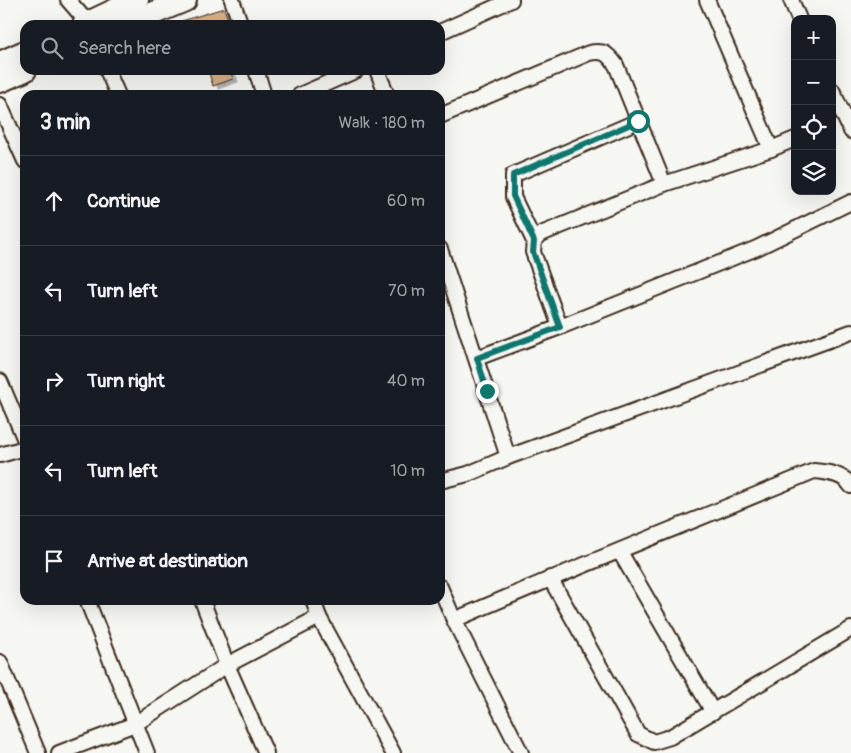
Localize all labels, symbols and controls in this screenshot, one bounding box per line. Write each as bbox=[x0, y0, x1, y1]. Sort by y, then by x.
map controls bbox=[791, 15, 836, 195]
button: + bbox=[791, 15, 836, 60]
search box bbox=[20, 20, 445, 75]
icon: search bbox=[38, 34, 66, 62]
text: Search here bbox=[78, 36, 171, 60]
button: − bbox=[791, 60, 836, 105]
button: locate bbox=[791, 105, 836, 150]
text: 3 min bbox=[40, 109, 90, 136]
route start bbox=[627, 110, 650, 133]
text: Walk · 180 m bbox=[338, 113, 425, 133]
button: layers bbox=[791, 150, 836, 195]
icon: ahead bbox=[40, 187, 68, 215]
text: Continue bbox=[87, 189, 160, 213]
text: 60 m bbox=[387, 191, 425, 211]
icon: left bbox=[40, 277, 68, 305]
text: Turn left bbox=[87, 279, 157, 303]
text: 70 m bbox=[388, 281, 425, 301]
icon: right bbox=[40, 367, 68, 395]
text: Turn right bbox=[87, 369, 165, 393]
text: 40 m bbox=[387, 371, 425, 391]
route end bbox=[476, 380, 499, 403]
icon: left bbox=[40, 457, 68, 485]
text: Turn left bbox=[87, 459, 157, 483]
text: 10 m bbox=[390, 461, 425, 481]
icon: arrive bbox=[40, 547, 68, 575]
text: Arrive at destination bbox=[87, 549, 248, 573]

